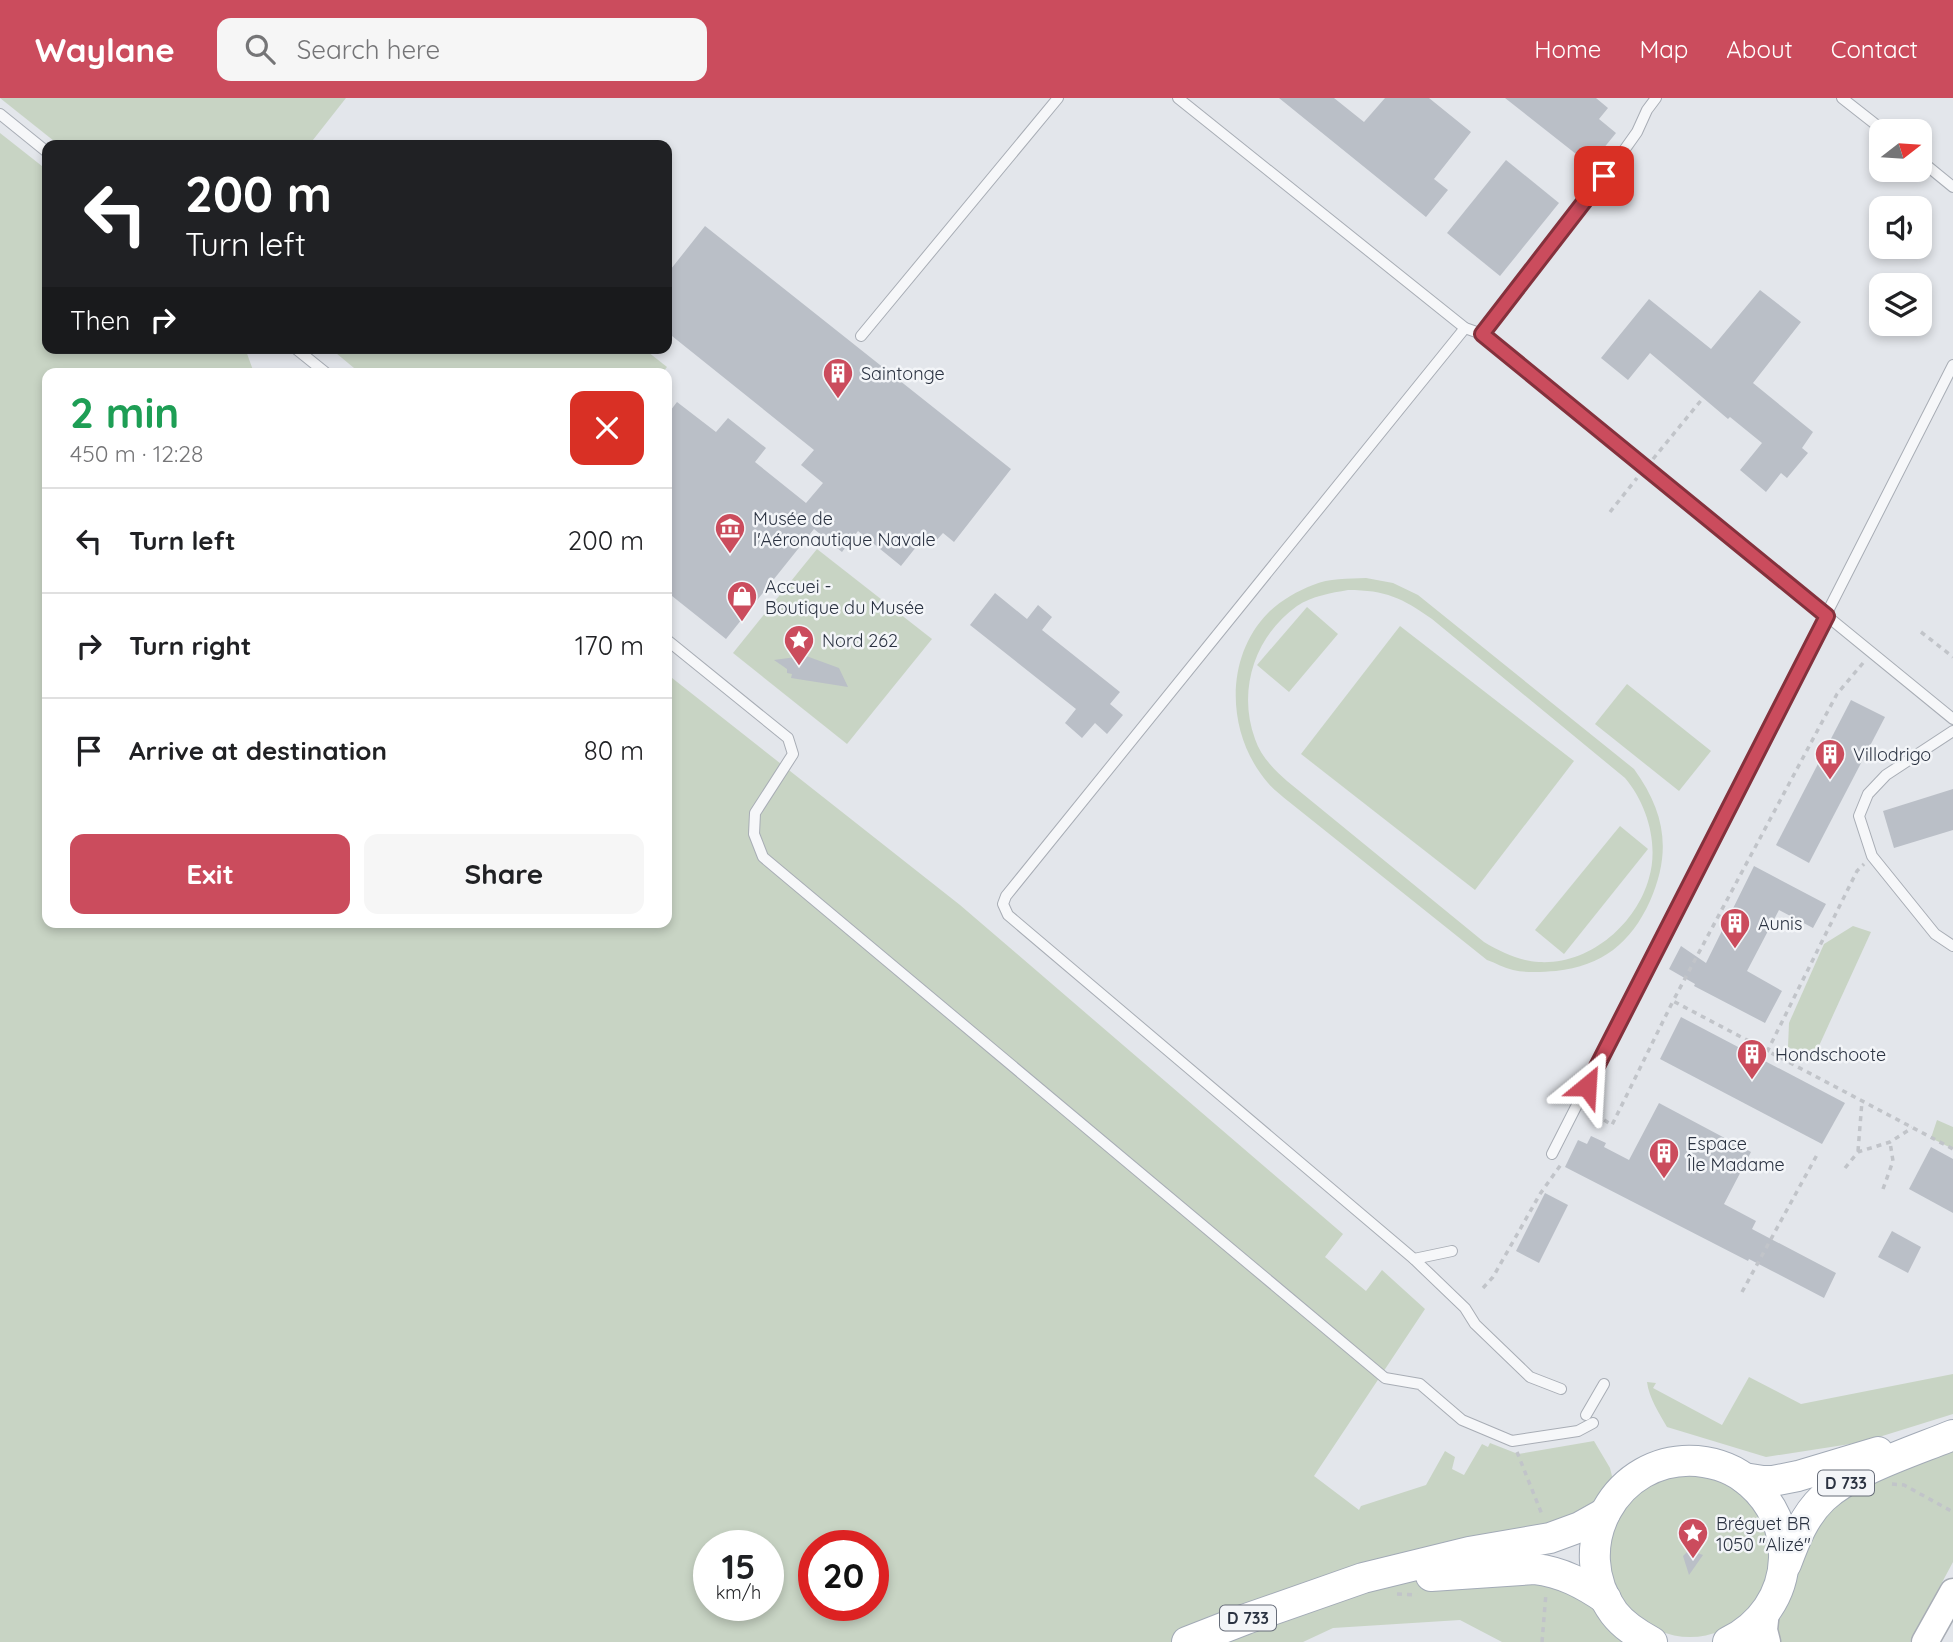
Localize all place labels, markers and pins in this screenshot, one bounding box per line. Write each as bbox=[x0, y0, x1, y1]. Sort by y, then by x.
pin bbox=[1574, 146, 1634, 206]
building icon: Saintonge bbox=[821, 356, 855, 400]
place label: Saintonge bbox=[861, 362, 945, 385]
place label: Musée de l'Aéronautique Navale bbox=[753, 507, 936, 551]
museum icon: Musée de l'Aéronautique Navale bbox=[713, 511, 747, 555]
place label: Accuei - Boutique du Musée bbox=[765, 575, 924, 619]
shop icon: Accuei - Boutique du Musée bbox=[725, 579, 759, 623]
place icon: Nord 262 bbox=[782, 623, 816, 667]
place label: Nord 262 bbox=[822, 629, 898, 652]
building icon: Villodrigo bbox=[1813, 737, 1847, 781]
place label: Villodrigo bbox=[1853, 743, 1931, 766]
building icon: Aunis bbox=[1718, 906, 1752, 950]
place label: Aunis bbox=[1758, 912, 1802, 935]
building icon: Hondschoote bbox=[1735, 1037, 1769, 1081]
place label: Hondschoote bbox=[1775, 1043, 1886, 1066]
place label: Espace Île Madame bbox=[1687, 1132, 1785, 1176]
building icon: Espace Île Madame bbox=[1647, 1136, 1681, 1180]
place label: Bréguet BR 1050 "Alizé" bbox=[1716, 1512, 1811, 1556]
place icon: Bréguet BR 1050 "Alizé" bbox=[1676, 1516, 1710, 1560]

